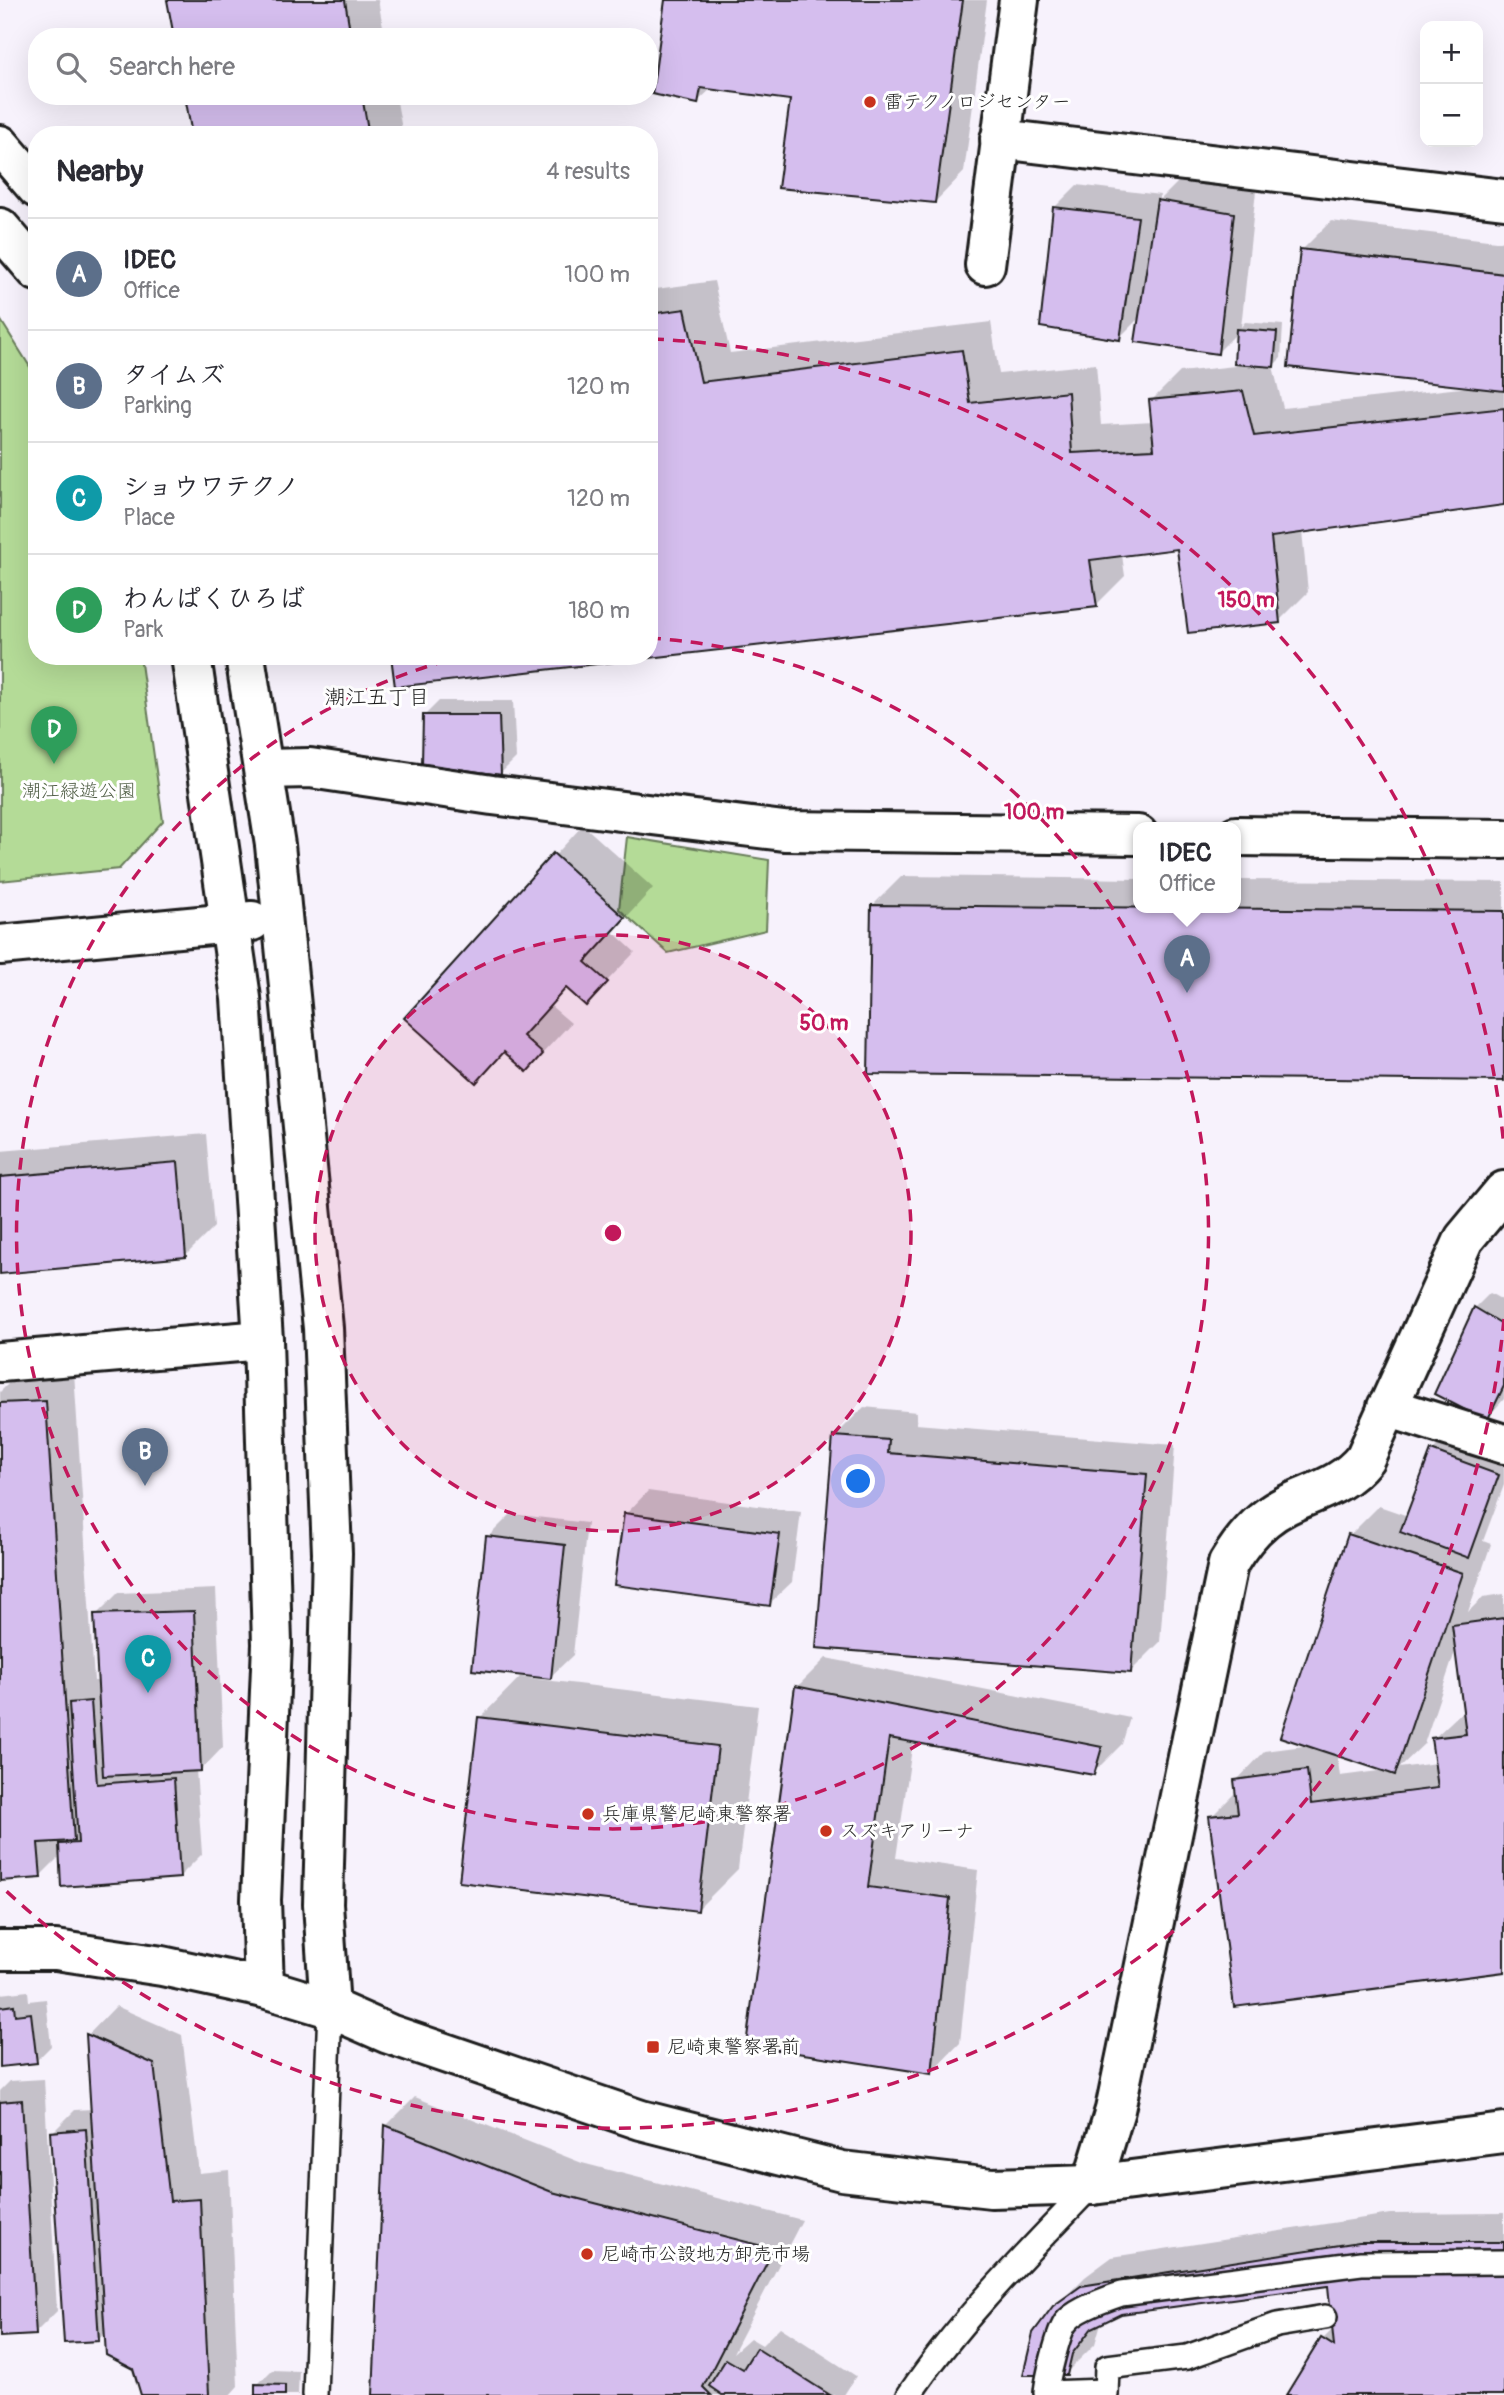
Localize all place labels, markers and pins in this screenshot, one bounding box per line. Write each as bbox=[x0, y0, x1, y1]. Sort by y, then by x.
place label: 雷テクノロジセンター bbox=[884, 90, 1071, 114]
marker: 雷テクノロジセンター bbox=[862, 94, 878, 110]
pin: D bbox=[31, 706, 77, 764]
pin: A bbox=[1164, 935, 1210, 993]
centre of rings bbox=[601, 1221, 625, 1245]
pin: B bbox=[122, 1428, 168, 1486]
pin: C bbox=[125, 1635, 171, 1693]
place label: 兵庫県警尼崎東警察署 bbox=[602, 1802, 792, 1826]
marker: 兵庫県警尼崎東警察署 bbox=[580, 1806, 596, 1822]
place label: スズキアリーナ bbox=[840, 1819, 974, 1843]
marker: スズキアリーナ bbox=[818, 1823, 834, 1839]
place label: 尼崎東警察署前 bbox=[667, 2035, 800, 2059]
marker: 尼崎東警察署前 bbox=[645, 2039, 661, 2055]
place label: 尼崎市公設地方卸売市場 bbox=[601, 2242, 810, 2266]
marker: 尼崎市公設地方卸売市場 bbox=[579, 2246, 595, 2262]

